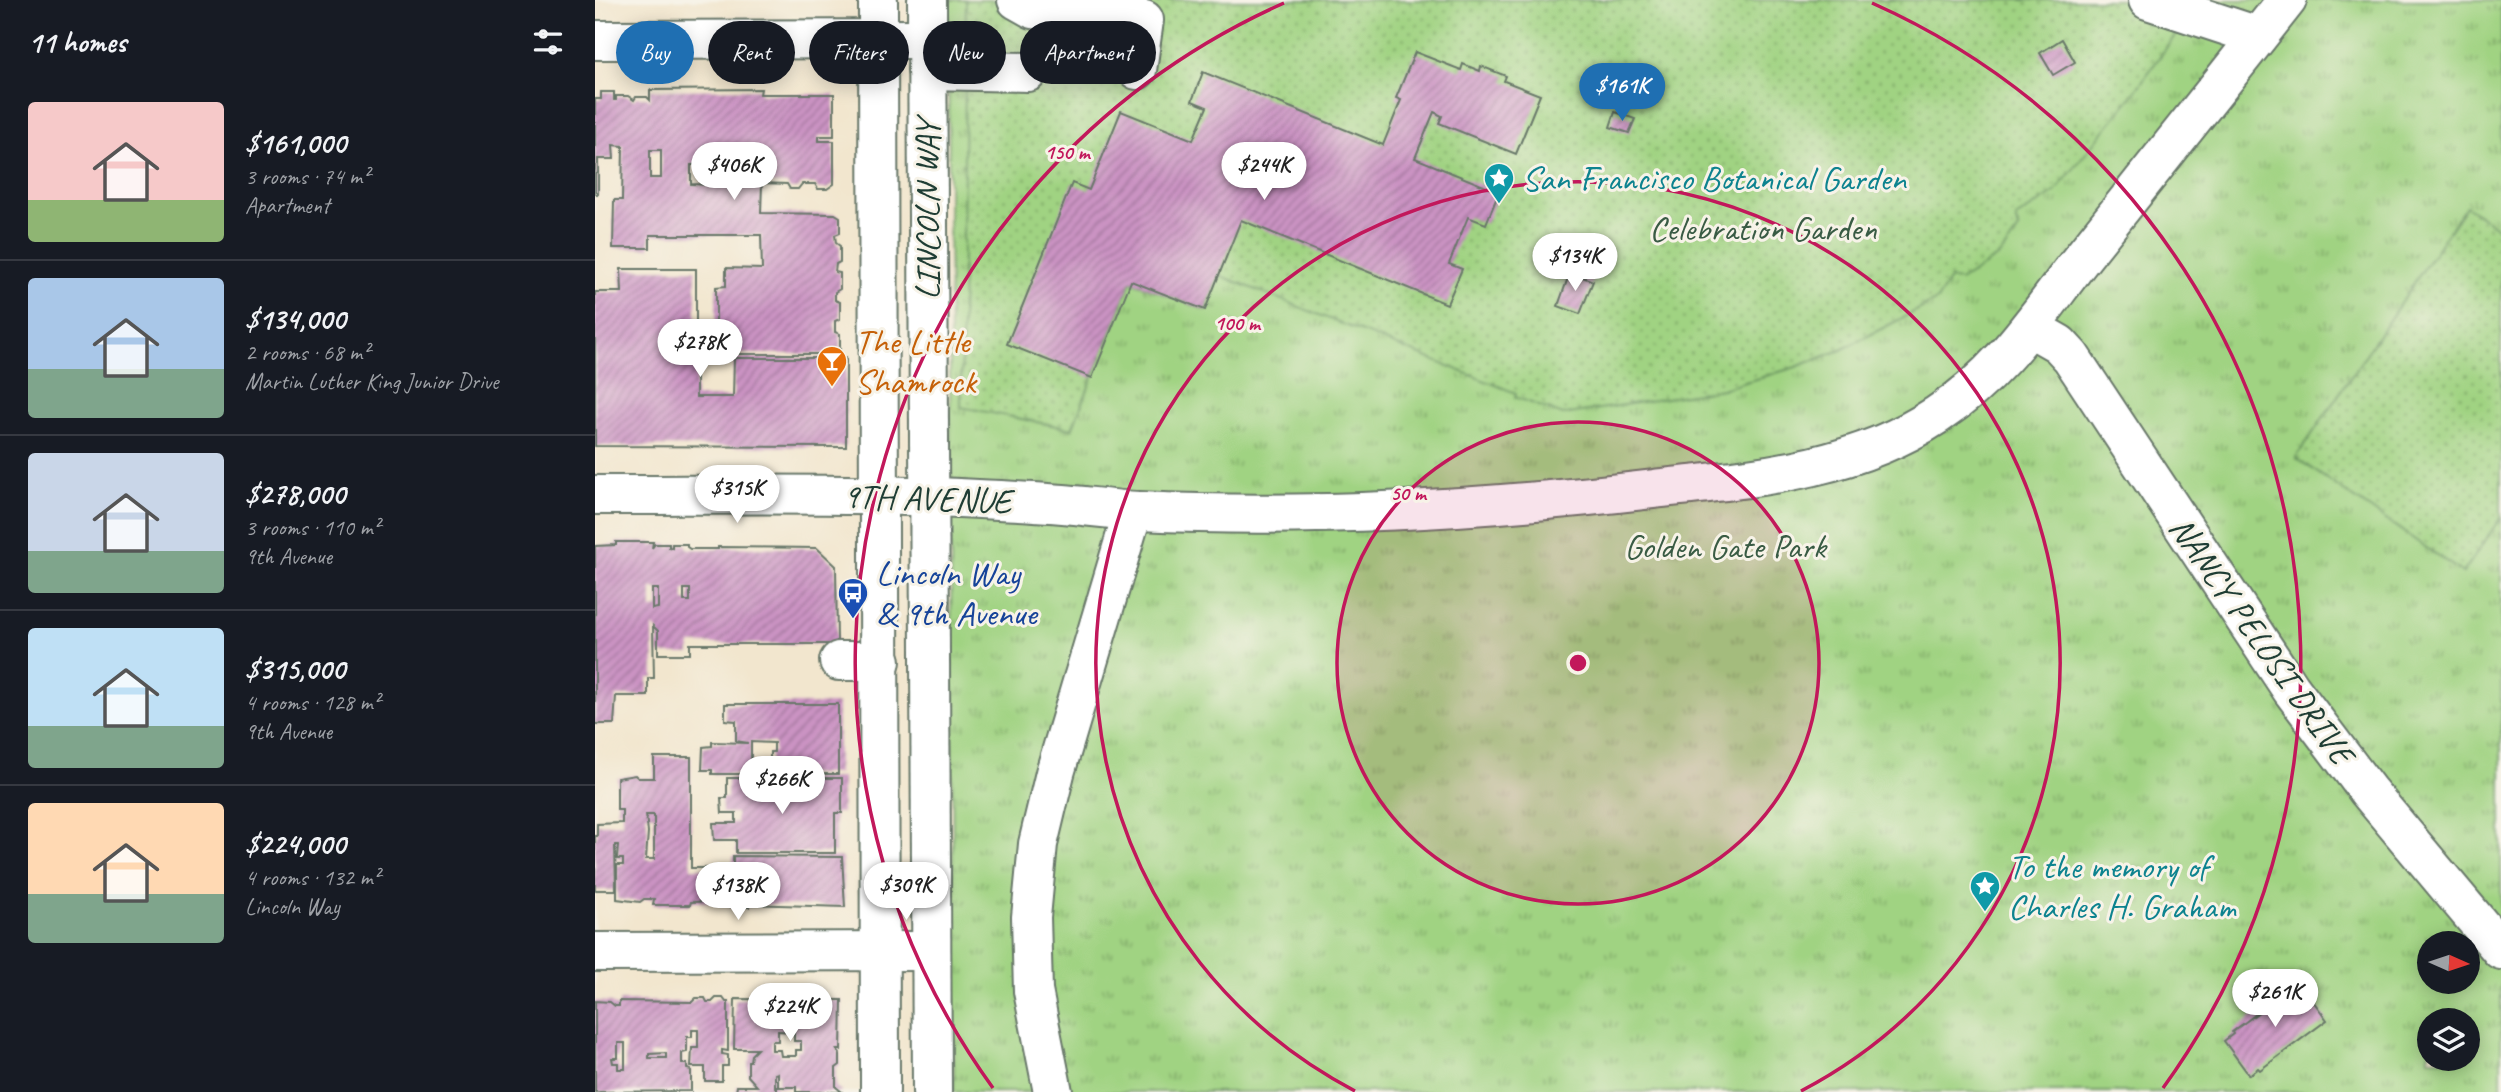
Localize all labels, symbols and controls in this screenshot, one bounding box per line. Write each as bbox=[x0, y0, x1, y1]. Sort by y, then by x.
chip: Buy bbox=[616, 21, 694, 84]
chip: Rent bbox=[708, 21, 795, 84]
chip: Filters bbox=[809, 21, 909, 84]
chip: New bbox=[923, 21, 1006, 84]
chip: Apartment bbox=[1020, 21, 1156, 84]
text: 11 homes bbox=[28, 23, 126, 61]
icon: filters bbox=[529, 23, 567, 61]
pin: $161K bbox=[1573, 64, 1671, 123]
text: $161K bbox=[1595, 71, 1649, 100]
street label: LINCOLN WAY bbox=[905, 114, 950, 300]
text: $161,000 bbox=[245, 124, 346, 162]
icon: home bbox=[84, 130, 168, 214]
text: 150 m bbox=[1044, 139, 1092, 165]
pin: $406K bbox=[685, 142, 783, 202]
pin: $244K bbox=[1215, 142, 1313, 202]
text: $406K bbox=[707, 150, 761, 179]
text: $244K bbox=[1237, 150, 1291, 179]
place label: San Francisco Botanical Garden bbox=[1522, 156, 1907, 201]
place icon: San Francisco Botanical Garden bbox=[1482, 161, 1516, 205]
text: 3 rooms · 74 m² bbox=[245, 162, 369, 191]
text: Apartment bbox=[245, 191, 330, 220]
park label: Celebration Garden bbox=[1649, 206, 1877, 251]
pin: $134K bbox=[1526, 233, 1624, 293]
text: $134K bbox=[1548, 241, 1602, 270]
text: $134,000 bbox=[245, 300, 345, 338]
icon: home bbox=[84, 306, 168, 390]
text: 100 m bbox=[1214, 310, 1262, 336]
place label: The Little Shamrock bbox=[855, 319, 978, 404]
pin: $278K bbox=[651, 320, 749, 379]
text: $278K bbox=[674, 327, 727, 356]
text: 2 rooms · 68 m² bbox=[245, 338, 369, 367]
bar icon: The Little Shamrock bbox=[815, 344, 849, 388]
text: Martin Luther King Junior Drive bbox=[245, 367, 498, 396]
pin: $315K bbox=[688, 466, 786, 525]
text: $315K bbox=[711, 473, 763, 502]
street label: 9TH AVENUE bbox=[842, 473, 1016, 524]
text: $278,000 bbox=[245, 475, 345, 513]
text: 50 m bbox=[1390, 480, 1428, 506]
icon: home bbox=[84, 481, 168, 565]
street label: NANCY PELOSI DRIVE bbox=[2159, 507, 2367, 777]
text: 3 rooms · 110 m² bbox=[245, 513, 380, 542]
park label: Golden Gate Park bbox=[1624, 524, 1828, 569]
text: 9th Avenue bbox=[245, 542, 332, 571]
place label: Lincoln Way & 9th Avenue bbox=[876, 551, 1039, 636]
bus stop icon: Lincoln Way & 9th Avenue bbox=[836, 576, 870, 620]
text: $315,000 bbox=[245, 650, 345, 688]
centre of rings bbox=[1566, 651, 1590, 675]
icon: home bbox=[84, 656, 168, 740]
text: 4 rooms · 128 m² bbox=[245, 688, 380, 717]
text: 9th Avenue bbox=[245, 717, 332, 746]
pin: $266K bbox=[733, 756, 831, 816]
text: $266K bbox=[755, 764, 809, 793]
text: $224,000 bbox=[245, 825, 345, 863]
icon: home bbox=[84, 831, 168, 915]
place label: To the memory of Charles H. Graham bbox=[2008, 844, 2237, 929]
pin: $138K bbox=[689, 862, 787, 922]
pin: $309K bbox=[857, 862, 955, 922]
text: 4 rooms · 132 m² bbox=[245, 863, 380, 892]
place icon: To the memory of Charles H. Graham bbox=[1968, 869, 2002, 913]
text: $138K bbox=[711, 870, 765, 899]
text: $309K bbox=[880, 870, 932, 899]
text: Lincoln Way bbox=[245, 892, 340, 921]
north arrow bbox=[2417, 931, 2480, 994]
map controls bbox=[2417, 931, 2480, 1071]
pin: $261K bbox=[2226, 970, 2324, 1029]
text: $261K bbox=[2248, 977, 2302, 1006]
pin: $224K bbox=[741, 984, 839, 1043]
text: $224K bbox=[763, 991, 817, 1020]
button: layers bbox=[2417, 1008, 2480, 1071]

